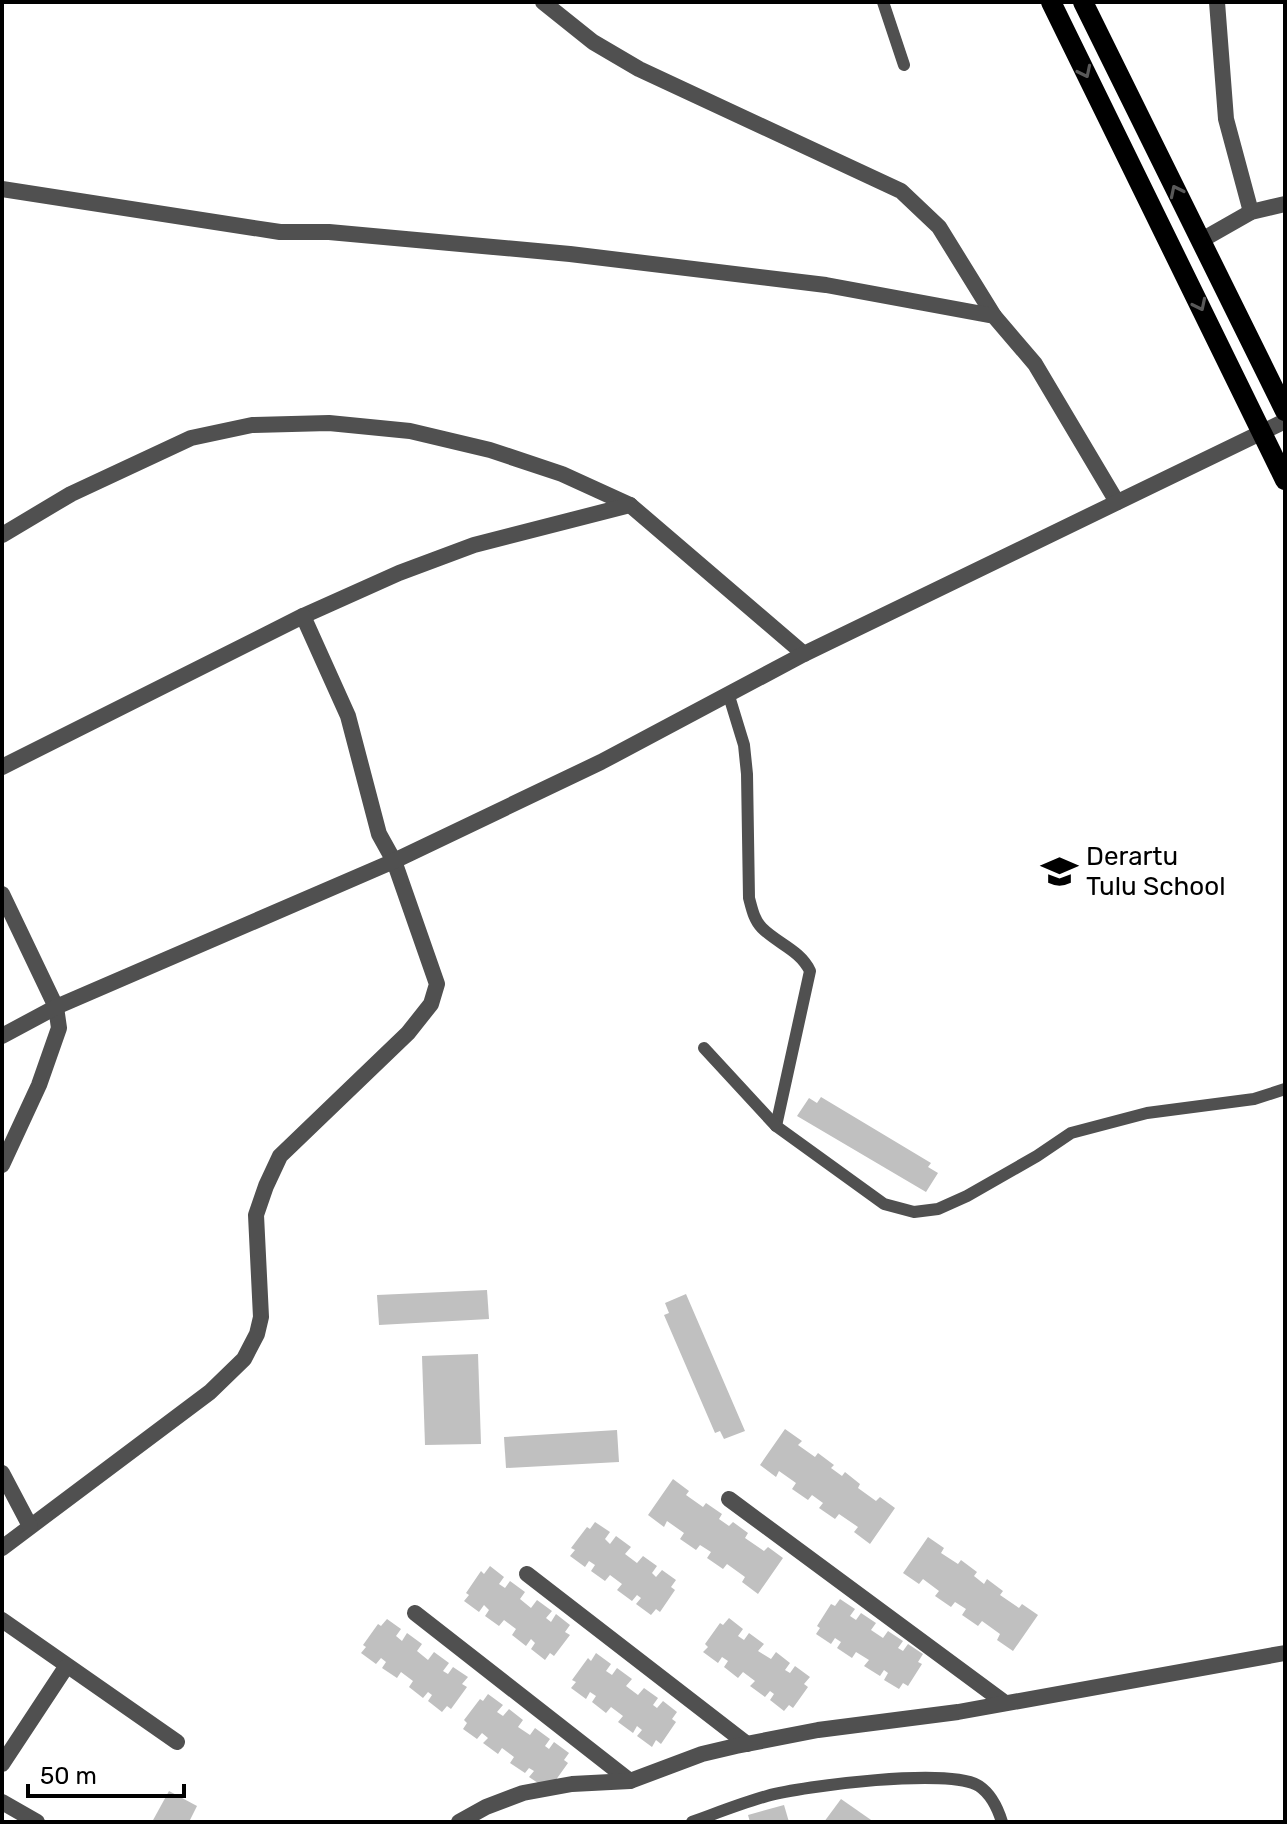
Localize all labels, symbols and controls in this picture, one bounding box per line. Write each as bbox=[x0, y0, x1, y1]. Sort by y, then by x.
one-way arrow bbox=[1075, 64, 1091, 78]
one-way arrow bbox=[1169, 185, 1185, 199]
one-way arrow bbox=[1190, 297, 1206, 312]
place label: Derartu Tulu School bbox=[1086, 841, 1226, 902]
school or university icon: Derartu Tulu School bbox=[1041, 852, 1079, 890]
scale bar bbox=[28, 1748, 184, 1798]
text: 50 m bbox=[40, 1762, 97, 1790]

